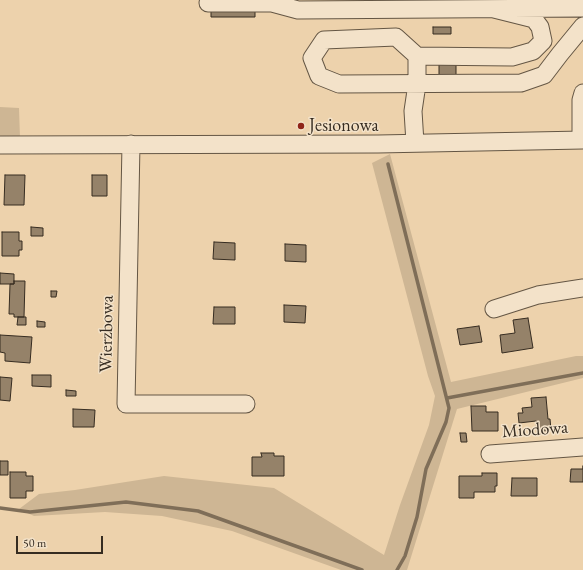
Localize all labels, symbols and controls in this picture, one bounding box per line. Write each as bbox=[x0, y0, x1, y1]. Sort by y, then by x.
place label: Jesionowa bbox=[309, 115, 379, 137]
marker: Jesionowa bbox=[296, 121, 306, 131]
street label: Wierzbowa bbox=[96, 295, 118, 373]
street label: Miodowa bbox=[501, 417, 569, 443]
scale bar bbox=[18, 528, 105, 554]
text: 50 m bbox=[23, 535, 46, 551]

